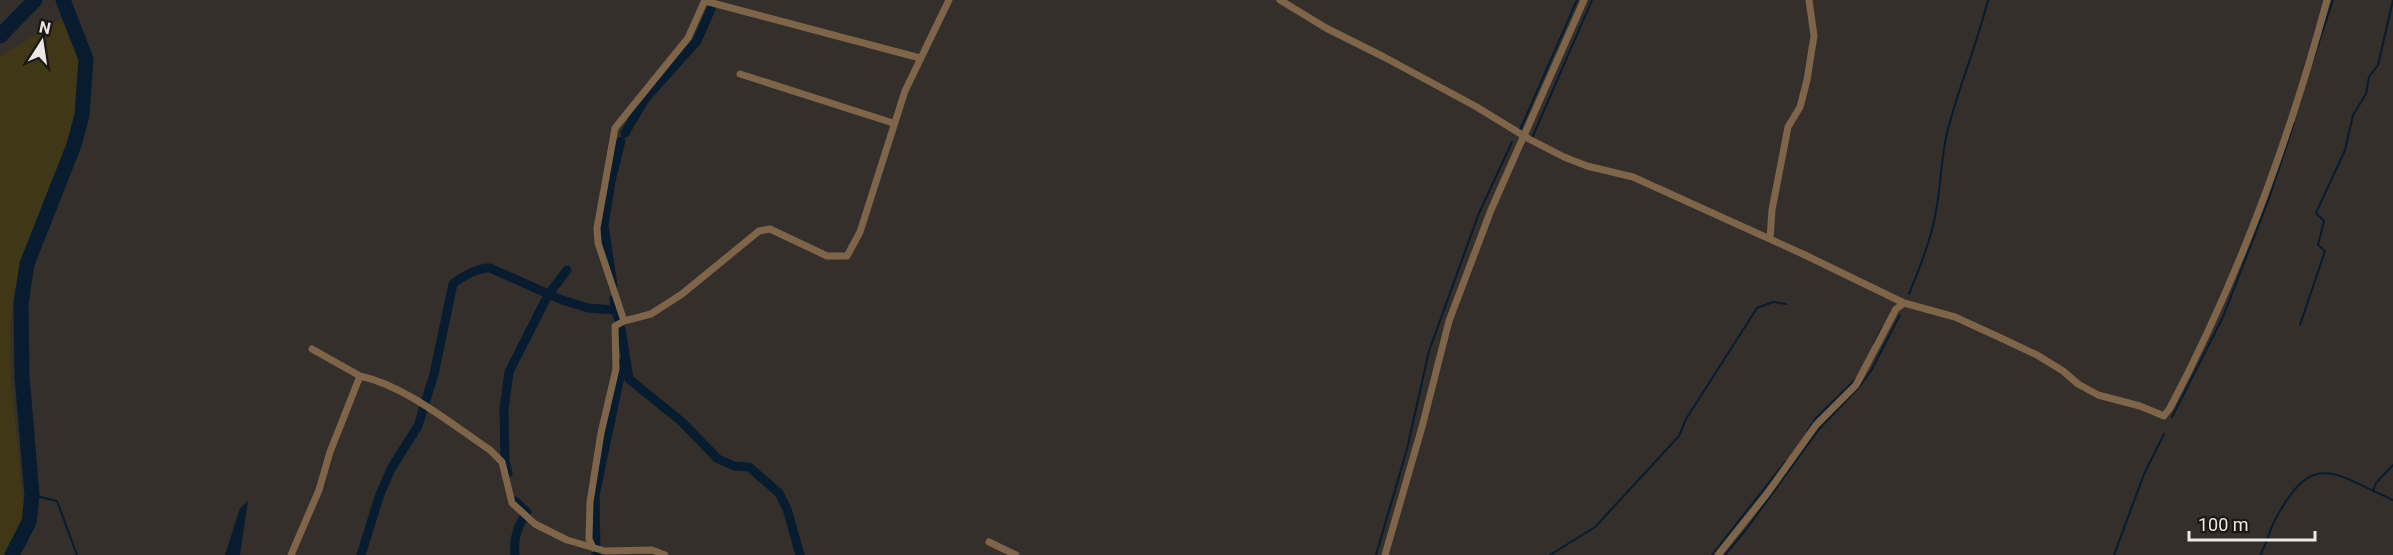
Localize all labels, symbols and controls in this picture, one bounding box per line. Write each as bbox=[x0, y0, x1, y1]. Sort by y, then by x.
north arrow bbox=[12, 12, 72, 72]
text: N bbox=[38, 17, 53, 38]
scale bar bbox=[2189, 504, 2315, 542]
text: 100 m bbox=[2198, 514, 2249, 535]

